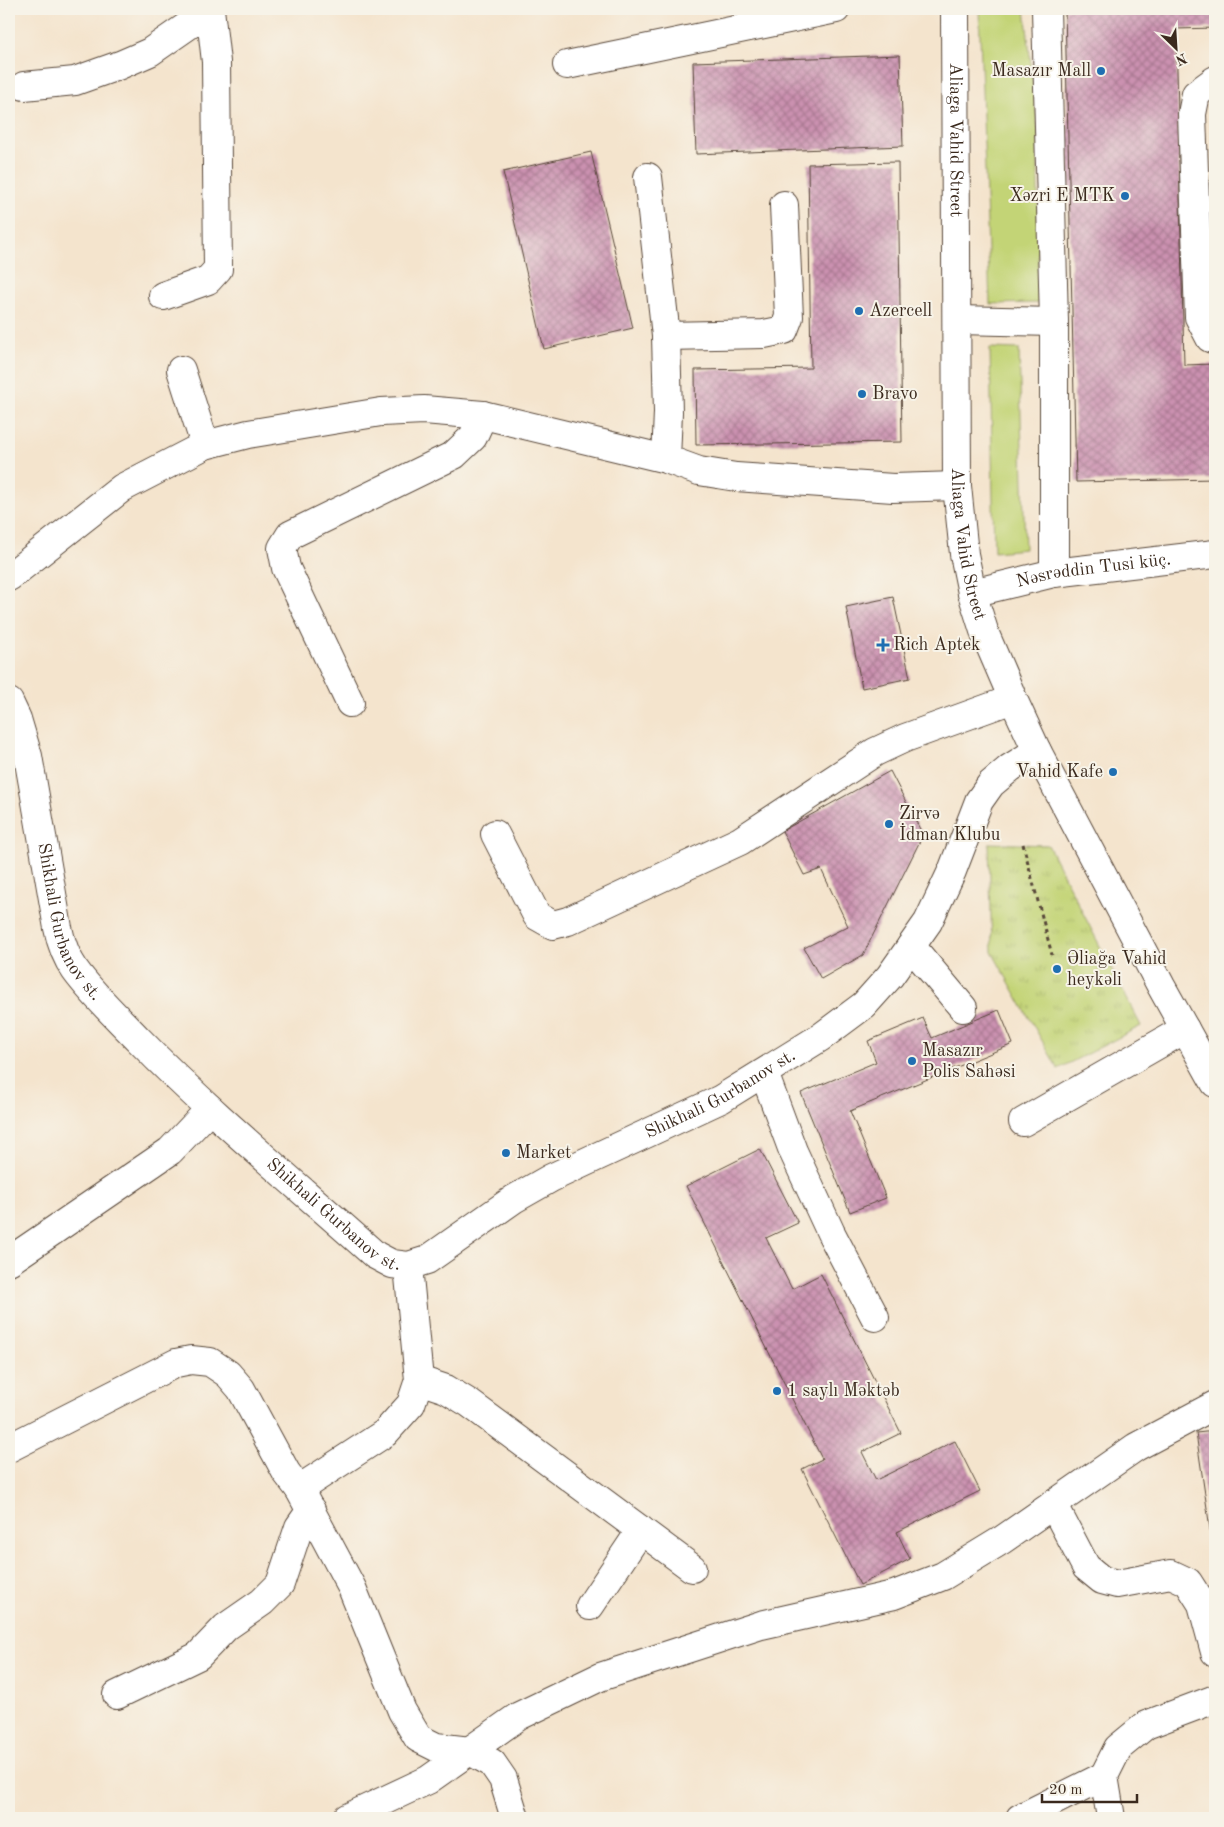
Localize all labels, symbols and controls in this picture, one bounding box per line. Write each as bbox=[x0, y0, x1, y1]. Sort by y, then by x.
north arrow bbox=[1152, 22, 1202, 72]
text: N bbox=[1173, 50, 1189, 68]
place label: Masazır Mall bbox=[991, 62, 1091, 80]
street label: Aliaga Vahid Street bbox=[946, 63, 965, 217]
marker: Masazır Mall bbox=[1095, 65, 1107, 77]
place label: Xəzri E MTK bbox=[1010, 187, 1115, 205]
marker: Xəzri E MTK bbox=[1119, 190, 1131, 202]
place label: Azercell bbox=[869, 302, 932, 320]
marker: Azercell bbox=[853, 305, 865, 317]
place label: Bravo bbox=[872, 385, 918, 403]
marker: Bravo bbox=[856, 388, 868, 400]
street label: Aliaga Vahid Street bbox=[948, 468, 989, 622]
street label: Nəsrəddin Tusi küç. bbox=[1014, 550, 1172, 591]
place label: Rich Aptek bbox=[893, 636, 980, 654]
marker: Rich Aptek bbox=[877, 639, 889, 651]
place label: Vahid Kafe bbox=[1016, 763, 1103, 781]
marker: Vahid Kafe bbox=[1107, 766, 1119, 778]
place label: Zirvə İdman Klubu bbox=[899, 805, 1001, 844]
marker: Zirvə İdman Klubu bbox=[883, 818, 895, 830]
street label: Shikhali Gurbanov st. bbox=[34, 841, 105, 1004]
place label: Əliağa Vahid heykəli bbox=[1067, 950, 1167, 989]
marker: Əliağa Vahid heykəli bbox=[1051, 963, 1063, 975]
place label: Masazır Polis Sahəsi bbox=[922, 1042, 1016, 1081]
street label: Shikhali Gurbanov st. bbox=[642, 1046, 799, 1142]
marker: Masazır Polis Sahəsi bbox=[906, 1055, 918, 1067]
place label: Market bbox=[516, 1144, 571, 1162]
marker: Market bbox=[500, 1147, 512, 1159]
street label: Shikhali Gurbanov st. bbox=[263, 1155, 401, 1274]
place label: 1 saylı Məktəb bbox=[787, 1382, 900, 1400]
marker: 1 saylı Məktəb bbox=[771, 1385, 783, 1397]
scale bar bbox=[1042, 1772, 1136, 1804]
text: 20 m bbox=[1049, 1783, 1083, 1798]

